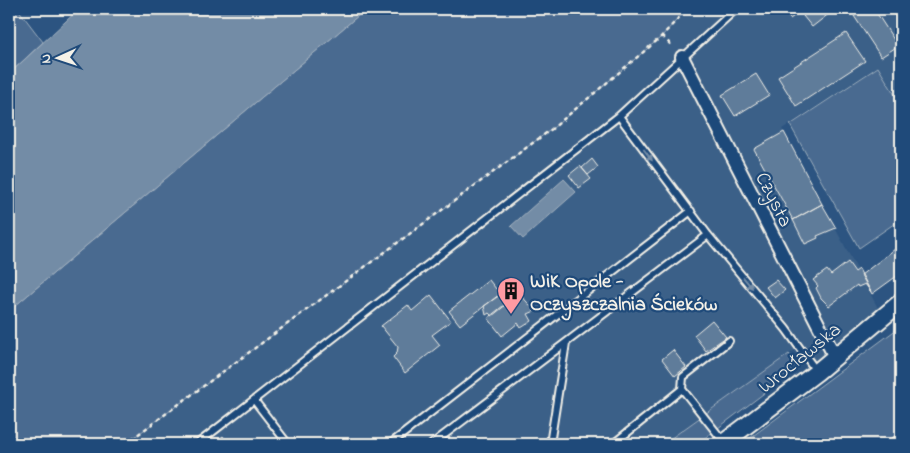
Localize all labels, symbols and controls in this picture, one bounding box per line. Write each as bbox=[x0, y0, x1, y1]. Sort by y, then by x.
north arrow bbox=[32, 32, 82, 82]
text: N bbox=[36, 53, 57, 64]
one-way arrow bbox=[643, 148, 653, 162]
street label: Czysta bbox=[747, 168, 799, 233]
place label: WiK Opole - Oczyszczalnia Ścieków bbox=[530, 268, 717, 321]
building icon: WiK Opole - Oczyszczalnia Ścieków bbox=[496, 276, 526, 315]
one-way arrow bbox=[743, 276, 754, 289]
street label: Wrocławska bbox=[753, 316, 848, 401]

